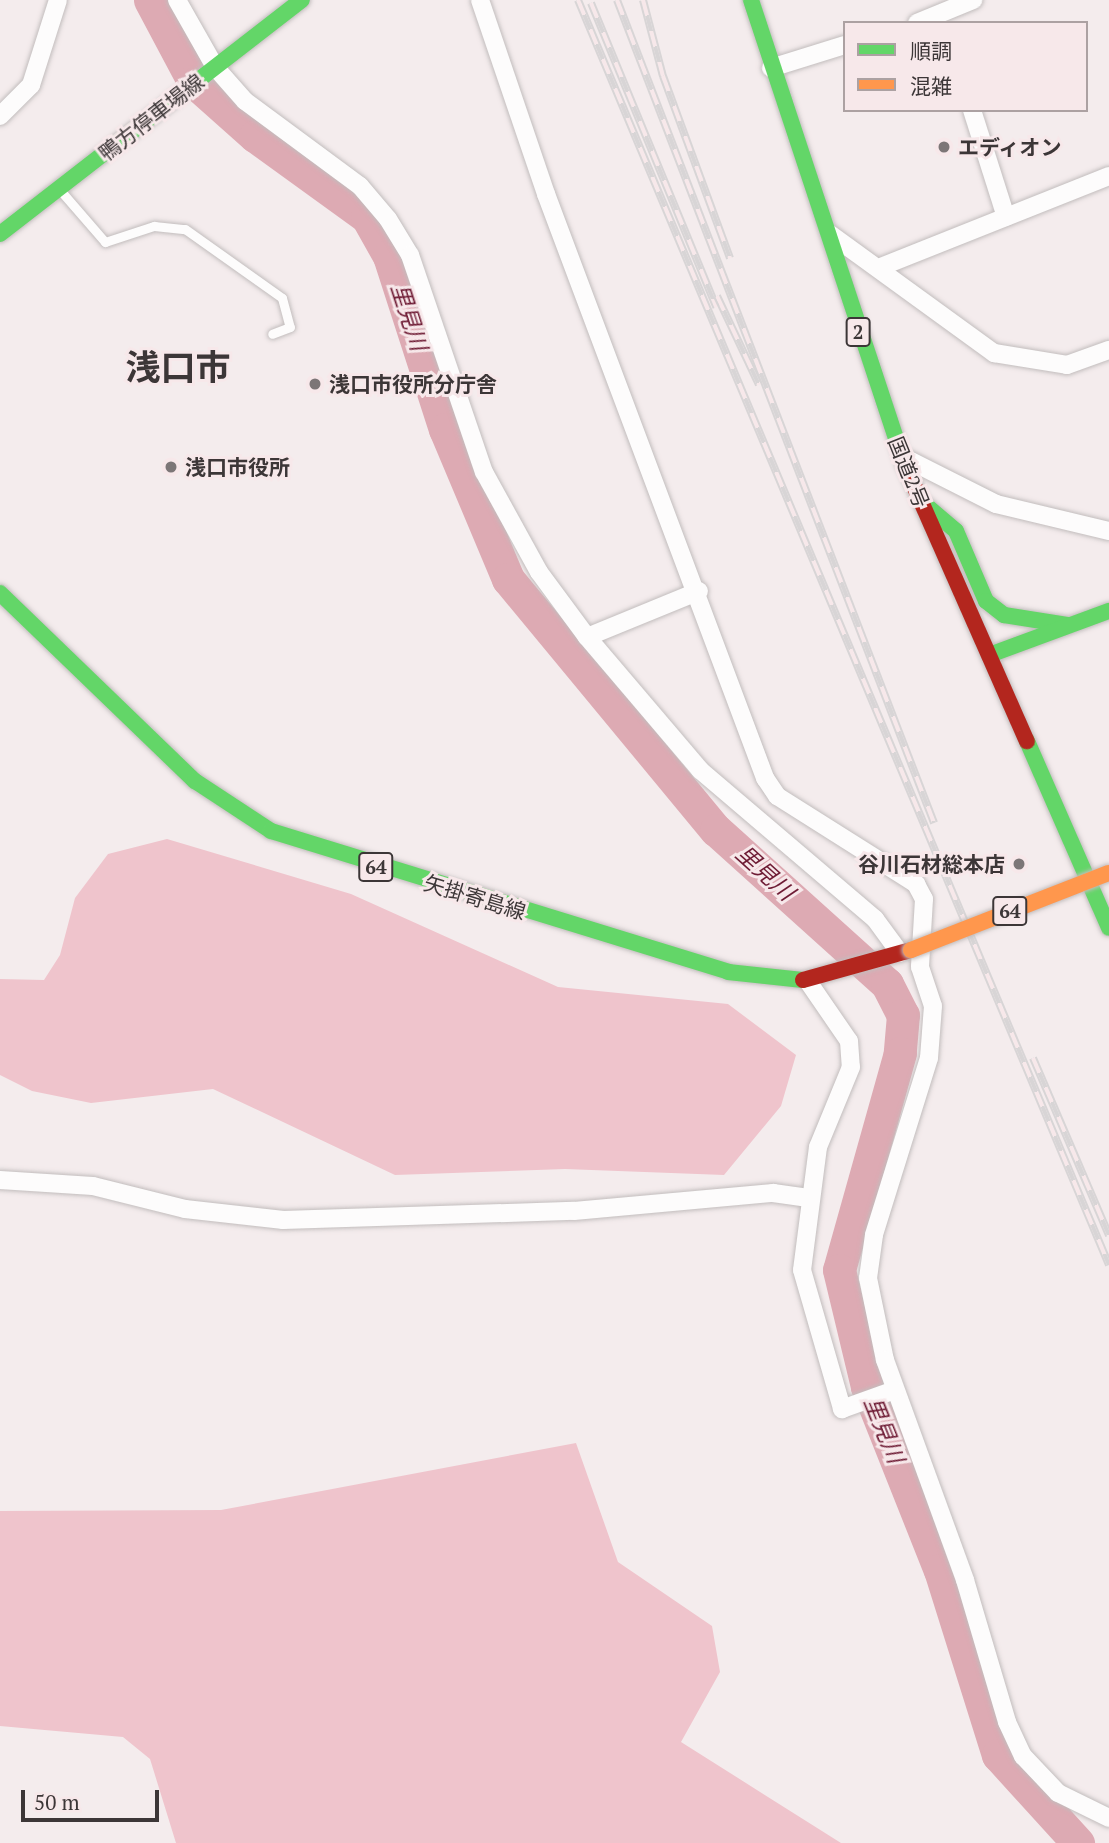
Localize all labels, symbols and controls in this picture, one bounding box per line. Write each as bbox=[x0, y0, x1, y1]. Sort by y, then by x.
legend bbox=[843, 21, 1088, 112]
text: 順調 bbox=[910, 37, 952, 65]
street label: 鴨方停車場線 bbox=[94, 68, 208, 166]
text: 混雑 bbox=[910, 72, 952, 100]
place label: エディオン bbox=[958, 134, 1063, 160]
marker: エディオン bbox=[936, 139, 952, 155]
water label: 里見川 bbox=[385, 280, 433, 354]
road number: 2 bbox=[844, 316, 872, 348]
district label: 浅口市 bbox=[126, 346, 230, 388]
place label: 浅口市役所分庁舎 bbox=[329, 371, 497, 397]
marker: 浅口市役所分庁舎 bbox=[307, 376, 323, 392]
street label: 国道2号 bbox=[883, 433, 935, 511]
place label: 浅口市役所 bbox=[185, 454, 290, 480]
marker: 浅口市役所 bbox=[163, 459, 179, 475]
water label: 里見川 bbox=[730, 840, 800, 906]
place label: 谷川石材総本店 bbox=[858, 851, 1005, 877]
road number: 64 bbox=[357, 852, 395, 882]
marker: 谷川石材総本店 bbox=[1011, 856, 1027, 872]
street label: 矢掛寄島線 bbox=[421, 870, 529, 924]
road number: 64 bbox=[991, 896, 1029, 926]
water label: 里見川 bbox=[858, 1393, 910, 1467]
scale bar bbox=[24, 1776, 163, 1820]
text: 50 m bbox=[34, 1788, 80, 1816]

